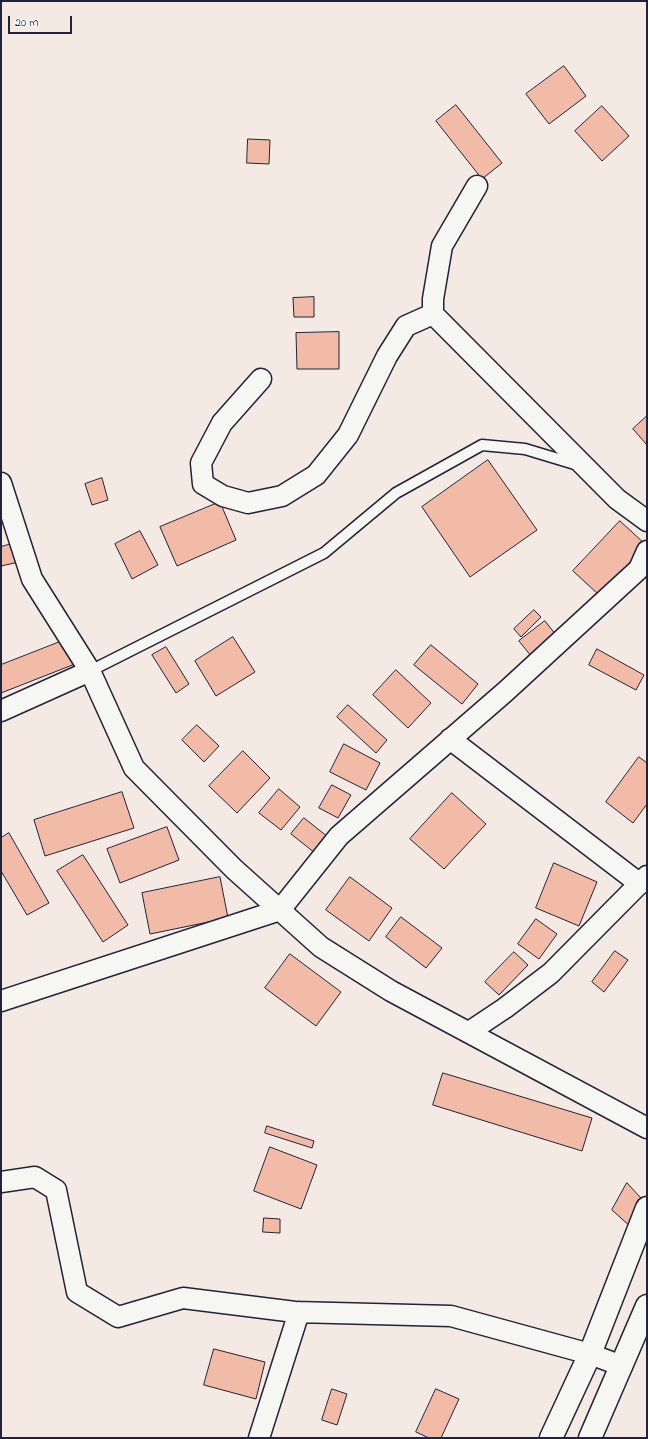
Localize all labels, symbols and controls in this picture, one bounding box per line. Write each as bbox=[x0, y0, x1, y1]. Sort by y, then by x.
scale bar bbox=[10, 8, 74, 34]
text: 20 m bbox=[15, 14, 38, 32]

